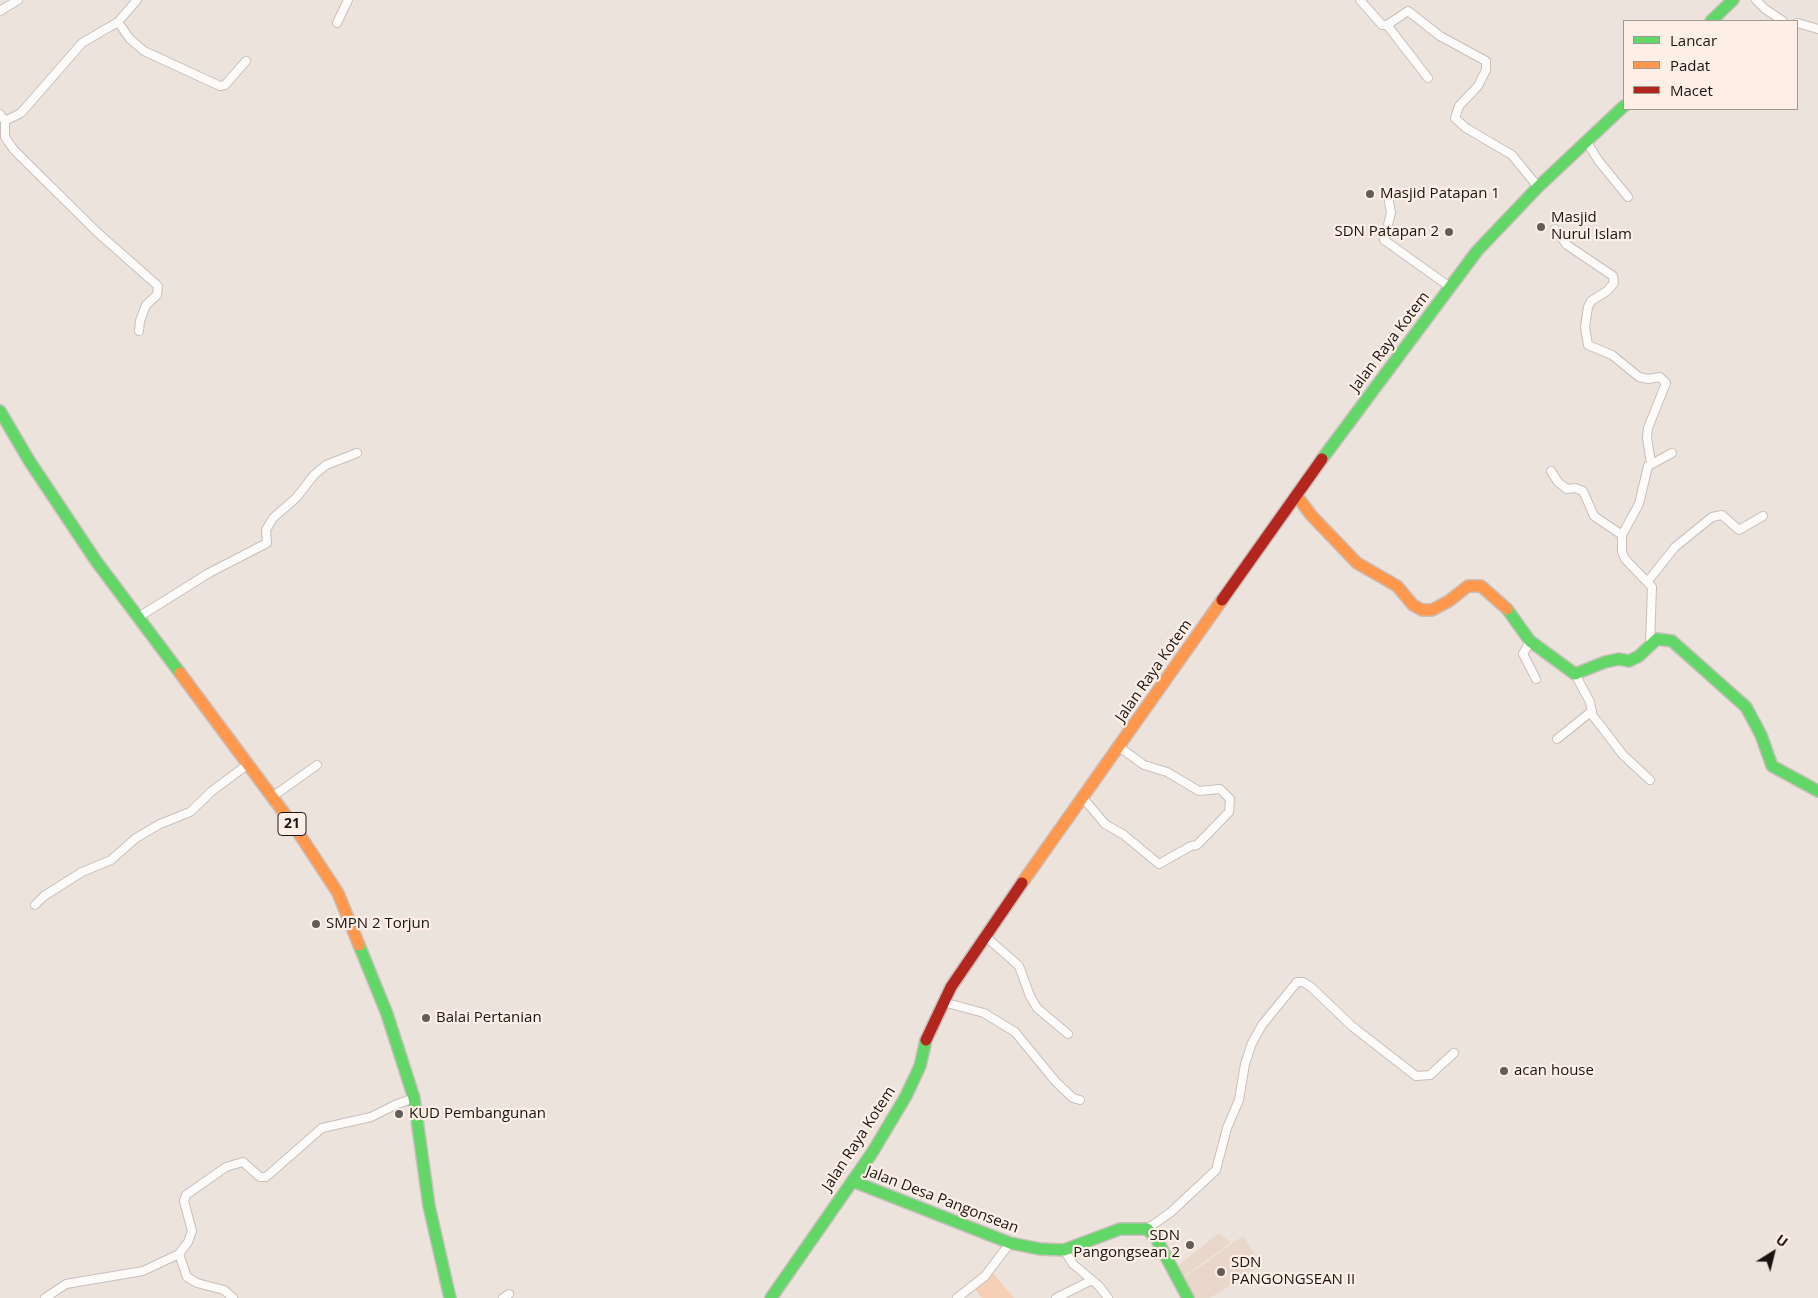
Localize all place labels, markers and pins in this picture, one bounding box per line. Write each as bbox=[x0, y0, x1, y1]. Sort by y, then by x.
place label: Masjid Patapan 1 bbox=[1380, 185, 1500, 203]
marker: Masjid Patapan 1 bbox=[1364, 188, 1376, 200]
place label: Masjid Nurul Islam bbox=[1551, 209, 1632, 244]
marker: Masjid Nurul Islam bbox=[1535, 221, 1547, 233]
place label: SDN Patapan 2 bbox=[1334, 223, 1439, 241]
marker: SDN Patapan 2 bbox=[1443, 226, 1455, 238]
place label: SMPN 2 Torjun bbox=[326, 915, 430, 933]
marker: SMPN 2 Torjun bbox=[310, 918, 322, 930]
place label: Balai Pertanian bbox=[436, 1009, 542, 1027]
marker: Balai Pertanian bbox=[420, 1012, 432, 1024]
place label: acan house bbox=[1514, 1062, 1594, 1080]
marker: acan house bbox=[1498, 1065, 1510, 1077]
place label: KUD Pembangunan bbox=[409, 1105, 546, 1123]
marker: KUD Pembangunan bbox=[393, 1108, 405, 1120]
place label: SDN Pangongsean 2 bbox=[1073, 1227, 1180, 1262]
marker: SDN Pangongsean 2 bbox=[1184, 1239, 1196, 1251]
place label: SDN PANGONGSEAN II bbox=[1231, 1254, 1355, 1289]
marker: SDN PANGONGSEAN II bbox=[1215, 1266, 1227, 1278]

